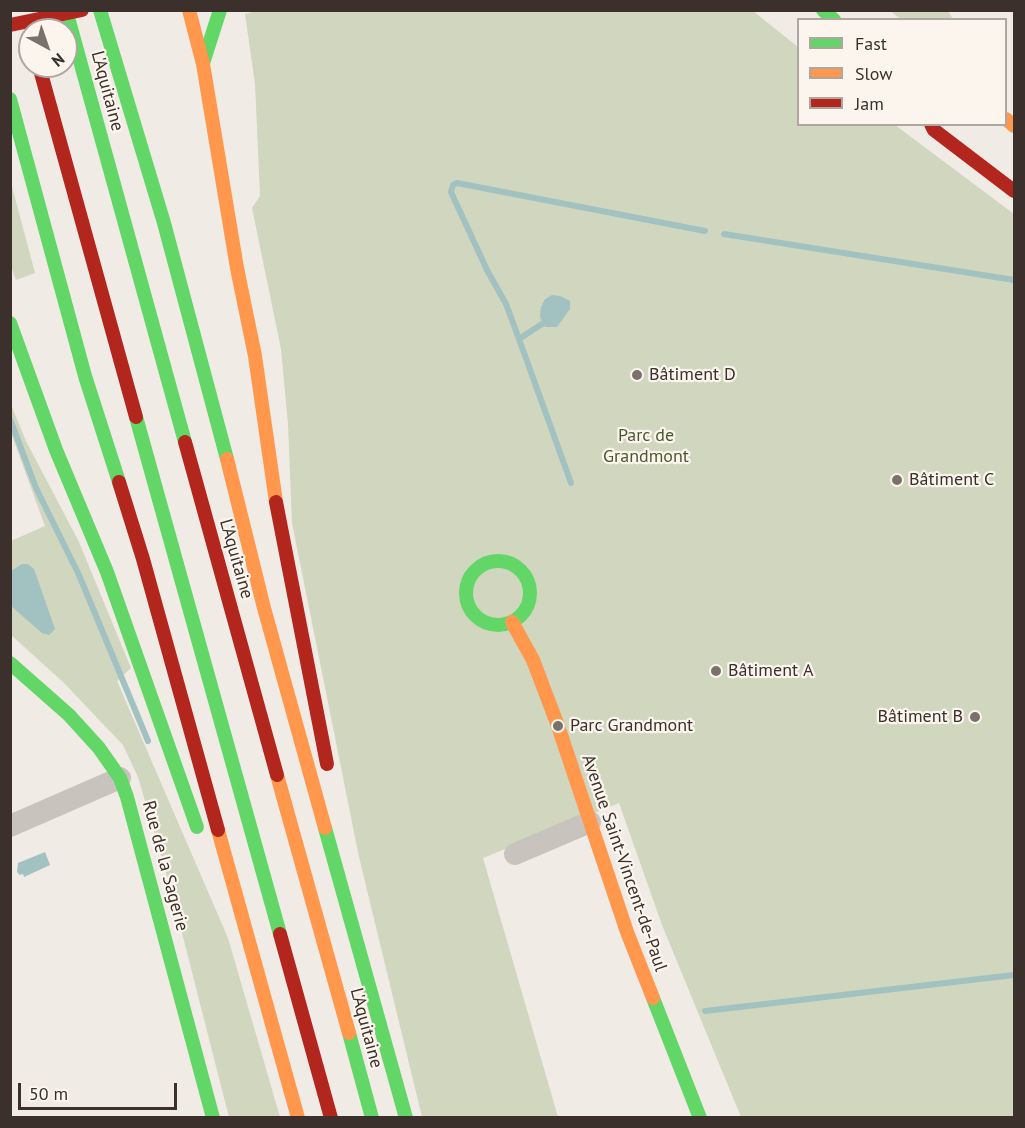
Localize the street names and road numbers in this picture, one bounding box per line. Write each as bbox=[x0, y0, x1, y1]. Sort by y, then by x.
street label: L'Aquitaine bbox=[86, 49, 128, 133]
street label: L'Aquitaine bbox=[214, 517, 258, 601]
street label: Avenue Saint-Vincent-de-Paul bbox=[577, 752, 671, 974]
street label: Rue de la Sagerie bbox=[137, 798, 193, 934]
street label: L'Aquitaine bbox=[345, 986, 387, 1070]

